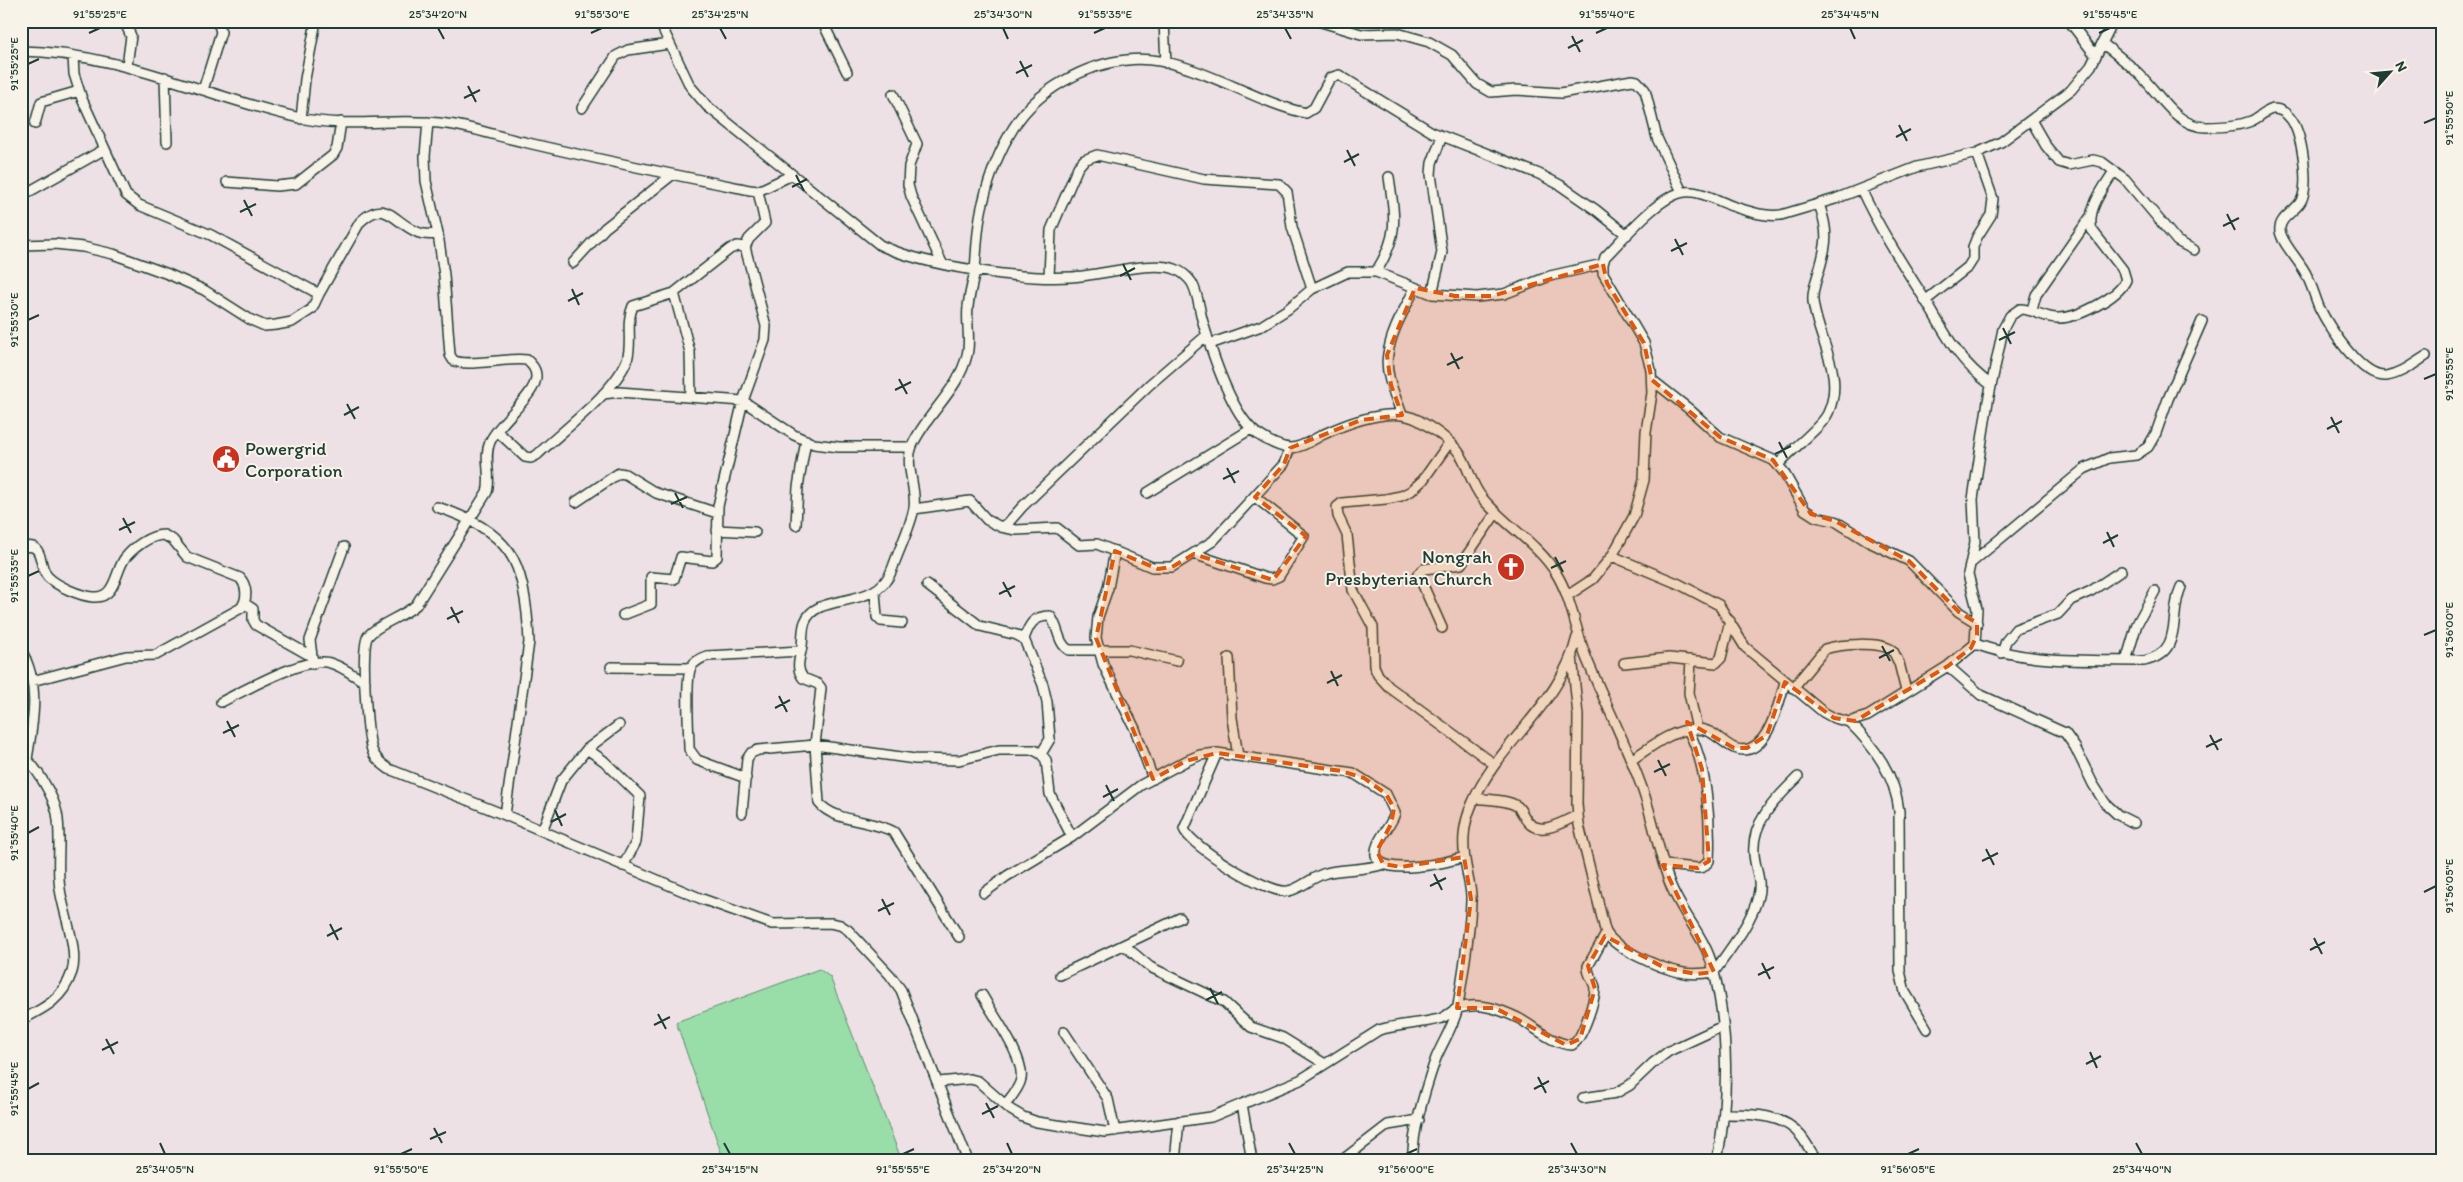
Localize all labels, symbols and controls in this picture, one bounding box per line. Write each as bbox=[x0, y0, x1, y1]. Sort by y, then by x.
text: 91°55'25"E bbox=[73, 7, 127, 21]
text: 25°34'20"N bbox=[409, 7, 467, 21]
text: 91°55'30"E bbox=[574, 7, 630, 21]
text: 25°34'25"N bbox=[691, 7, 749, 21]
text: 25°34'30"N bbox=[974, 7, 1032, 21]
text: 91°55'35"E bbox=[1078, 7, 1132, 21]
text: 25°34'35"N bbox=[1256, 7, 1314, 21]
text: 91°55'40"E bbox=[1579, 7, 1635, 21]
text: 25°34'45"N bbox=[1821, 7, 1879, 21]
text: 91°55'45"E bbox=[2083, 7, 2138, 21]
text: 91°55'25"E bbox=[7, 37, 21, 91]
north arrow bbox=[2366, 48, 2416, 98]
text: N bbox=[2391, 58, 2411, 74]
text: 91°55'50"E bbox=[2442, 90, 2456, 145]
text: 91°55'30"E bbox=[7, 292, 21, 348]
text: 91°55'55"E bbox=[2442, 347, 2456, 401]
place label: Powergrid Corporation bbox=[245, 437, 343, 482]
public building icon: Powergrid Corporation bbox=[211, 444, 241, 474]
place label: Nongrah Presbyterian Church bbox=[1325, 545, 1493, 590]
text: 91°55'35"E bbox=[7, 549, 21, 603]
church icon: Nongrah Presbyterian Church bbox=[1496, 552, 1526, 582]
text: 91°56'00"E bbox=[2442, 602, 2456, 658]
text: 91°55'40"E bbox=[7, 805, 21, 861]
text: 91°56'05"E bbox=[2442, 858, 2456, 913]
text: 91°55'45"E bbox=[7, 1061, 21, 1116]
text: 25°34'05"N bbox=[136, 1162, 194, 1176]
text: 91°55'50"E bbox=[374, 1162, 429, 1176]
text: 25°34'15"N bbox=[702, 1162, 758, 1176]
text: 91°55'55"E bbox=[876, 1162, 930, 1176]
text: 25°34'20"N bbox=[983, 1162, 1041, 1176]
text: 25°34'25"N bbox=[1266, 1162, 1324, 1176]
text: 91°56'00"E bbox=[1378, 1162, 1434, 1176]
text: 25°34'30"N bbox=[1548, 1162, 1606, 1176]
text: 91°56'05"E bbox=[1881, 1162, 1936, 1176]
text: 25°34'40"N bbox=[2112, 1162, 2172, 1176]

